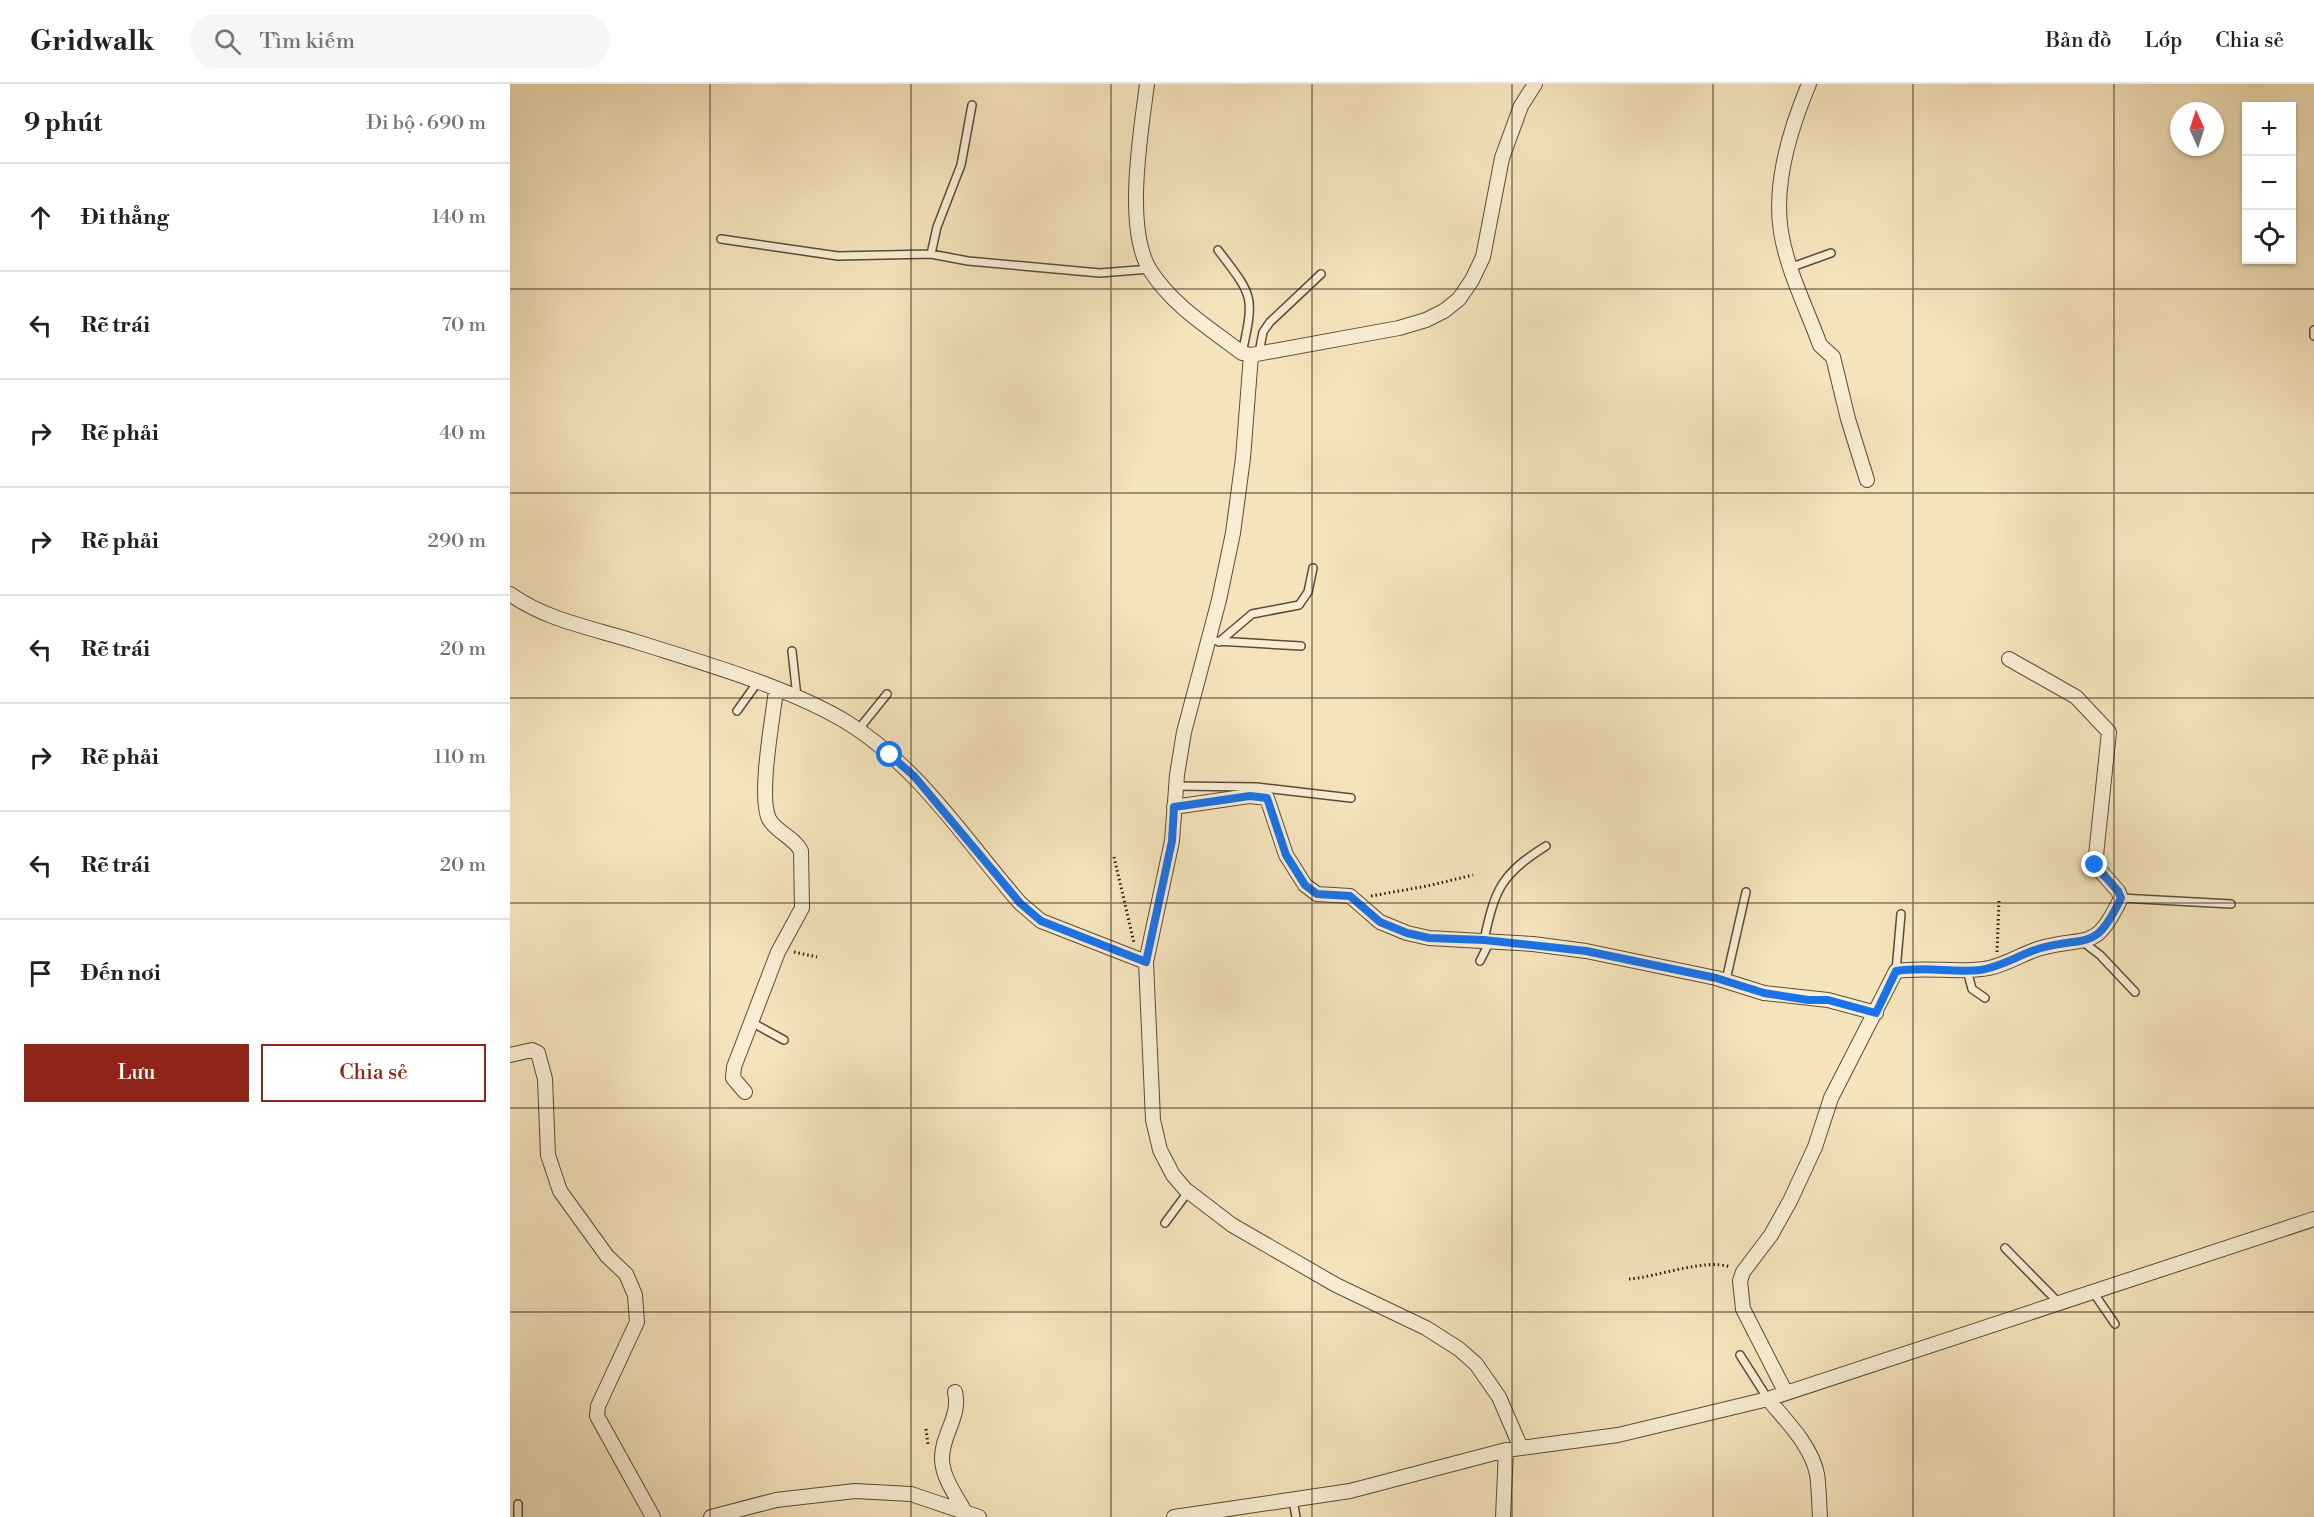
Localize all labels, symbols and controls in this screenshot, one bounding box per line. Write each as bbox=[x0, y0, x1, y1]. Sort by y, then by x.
search box bbox=[190, 14, 610, 68]
text: Gridwalk bbox=[30, 24, 154, 59]
icon: search bbox=[211, 25, 244, 58]
text: Tìm kiếm bbox=[259, 28, 355, 55]
text: Bản đồ bbox=[2046, 28, 2112, 54]
text: Lớp bbox=[2145, 28, 2182, 54]
text: Chia sẻ bbox=[2215, 28, 2284, 54]
north arrow bbox=[2170, 102, 2224, 156]
map controls bbox=[2242, 102, 2296, 264]
button: + bbox=[2242, 102, 2296, 156]
text: 9 phút bbox=[24, 107, 102, 139]
text: Đi bộ · 690 m bbox=[366, 111, 486, 136]
button: − bbox=[2242, 156, 2296, 210]
icon: ahead bbox=[24, 201, 57, 234]
text: Đi thẳng bbox=[81, 204, 169, 231]
text: 140 m bbox=[431, 205, 486, 230]
button: locate bbox=[2242, 210, 2296, 264]
icon: left bbox=[24, 309, 57, 342]
text: Rẽ trái bbox=[81, 312, 150, 339]
text: 70 m bbox=[442, 313, 486, 338]
icon: right bbox=[24, 417, 57, 450]
text: Rẽ phải bbox=[81, 420, 159, 447]
text: 40 m bbox=[439, 421, 486, 446]
icon: right bbox=[24, 525, 57, 558]
text: Rẽ phải bbox=[81, 528, 159, 555]
text: 290 m bbox=[428, 529, 486, 554]
icon: left bbox=[24, 633, 57, 666]
text: Rẽ trái bbox=[81, 636, 150, 663]
text: 20 m bbox=[440, 637, 486, 662]
icon: right bbox=[24, 741, 57, 774]
route start bbox=[876, 741, 902, 767]
text: Rẽ phải bbox=[81, 744, 159, 771]
text: 110 m bbox=[434, 745, 486, 770]
icon: left bbox=[24, 849, 57, 882]
route end bbox=[2081, 851, 2107, 877]
text: Rẽ trái bbox=[81, 852, 150, 879]
text: 20 m bbox=[440, 853, 486, 878]
icon: arrive bbox=[24, 957, 57, 990]
text: Đến nơi bbox=[81, 960, 161, 987]
button: Lưu bbox=[24, 1044, 249, 1102]
button: Chia sẻ bbox=[261, 1044, 486, 1102]

